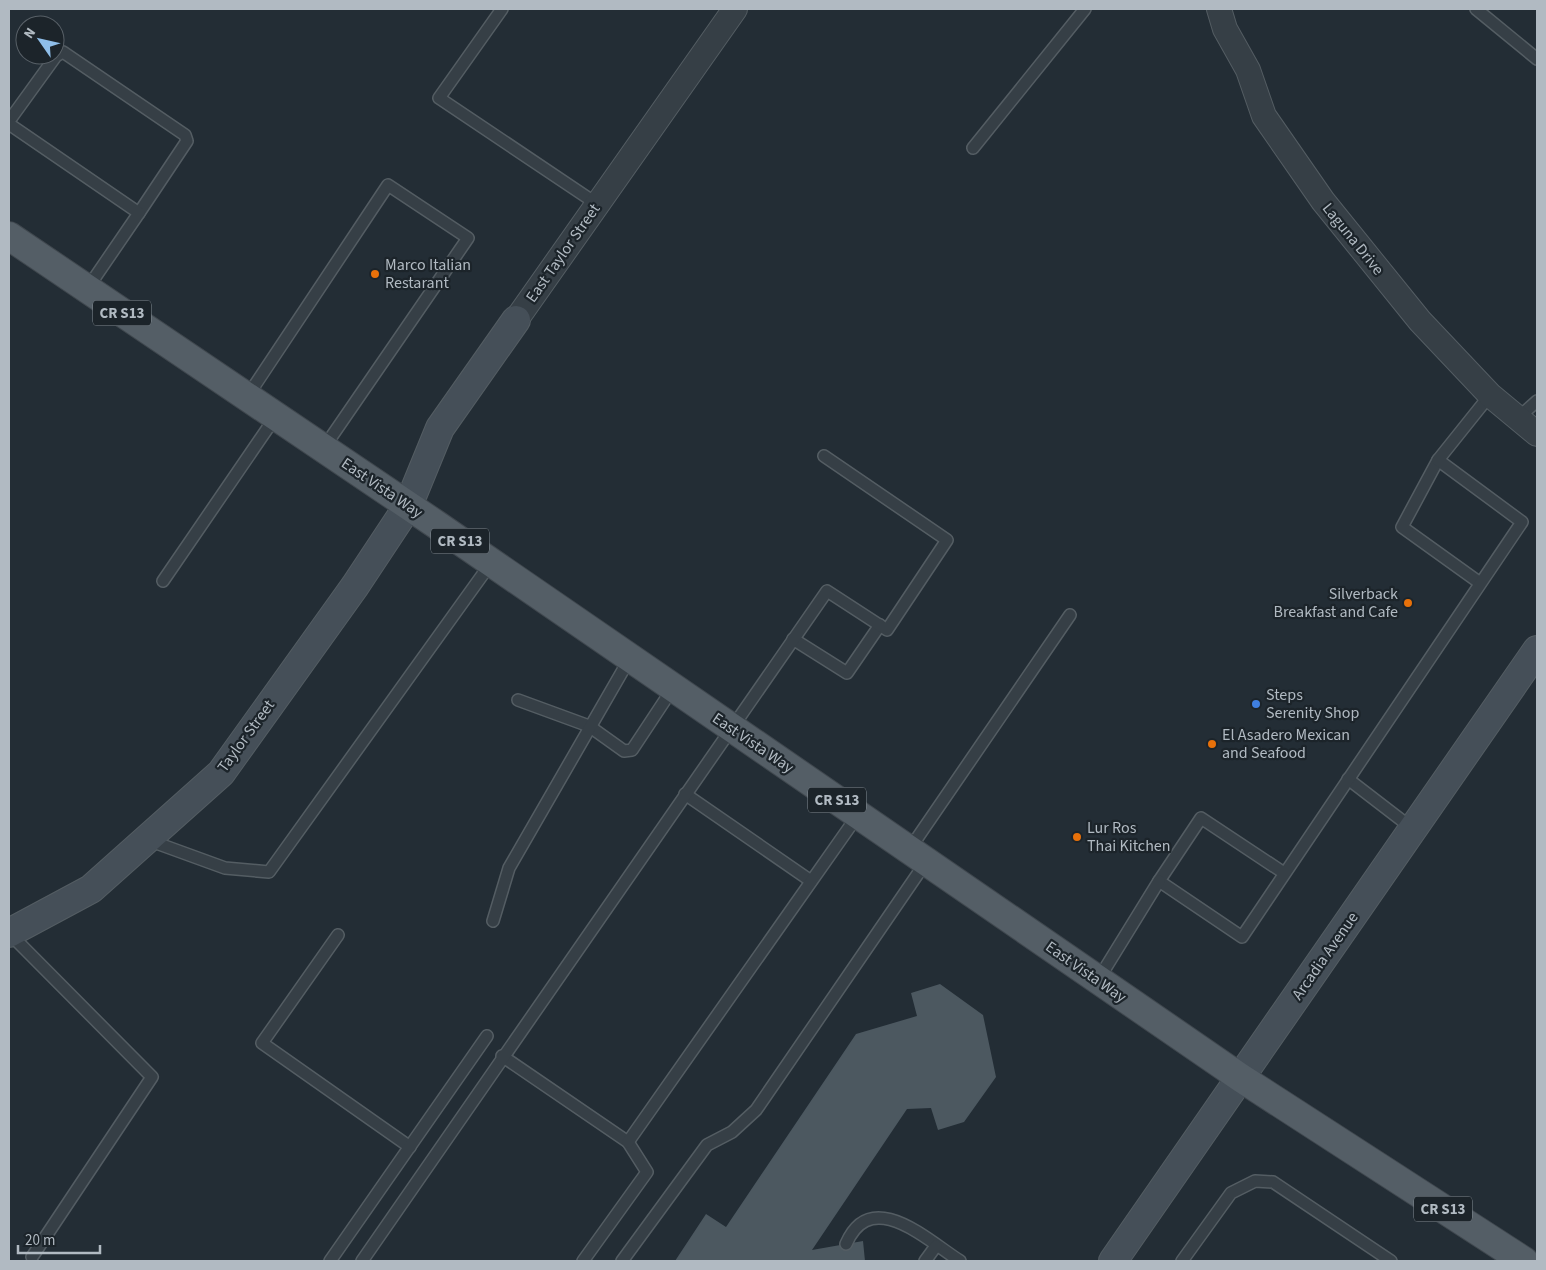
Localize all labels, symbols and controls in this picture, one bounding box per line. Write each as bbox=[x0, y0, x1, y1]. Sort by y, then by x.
north arrow bbox=[15, 15, 65, 65]
text: N bbox=[19, 24, 41, 43]
street label: Laguna Drive bbox=[1317, 198, 1389, 280]
street label: East Taylor Street bbox=[521, 199, 606, 307]
place label: Marco Italian Restarant bbox=[385, 254, 471, 294]
marker: Marco Italian Restarant bbox=[369, 268, 381, 280]
road number: CR S13 bbox=[93, 300, 151, 326]
street label: East Vista Way bbox=[337, 453, 428, 524]
road number: CR S13 bbox=[431, 528, 489, 554]
place label: Silverback Breakfast and Cafe bbox=[1274, 583, 1398, 623]
marker: Silverback Breakfast and Cafe bbox=[1402, 597, 1414, 609]
place label: Steps Serenity Shop bbox=[1266, 684, 1359, 724]
street label: Taylor Street bbox=[212, 695, 280, 777]
marker: Steps Serenity Shop bbox=[1250, 698, 1262, 710]
street label: East Vista Way bbox=[708, 708, 799, 779]
place label: El Asadero Mexican and Seafood bbox=[1222, 724, 1350, 764]
marker: El Asadero Mexican and Seafood bbox=[1206, 738, 1218, 750]
road number: CR S13 bbox=[808, 788, 866, 812]
place label: Lur Ros Thai Kitchen bbox=[1087, 817, 1171, 857]
marker: Lur Ros Thai Kitchen bbox=[1071, 831, 1083, 843]
street label: Arcadia Avenue bbox=[1287, 908, 1363, 1004]
street label: East Vista Way bbox=[1041, 936, 1131, 1008]
road number: CR S13 bbox=[1414, 1196, 1472, 1222]
scale bar bbox=[18, 1222, 100, 1254]
text: 20 m bbox=[25, 1230, 55, 1251]

